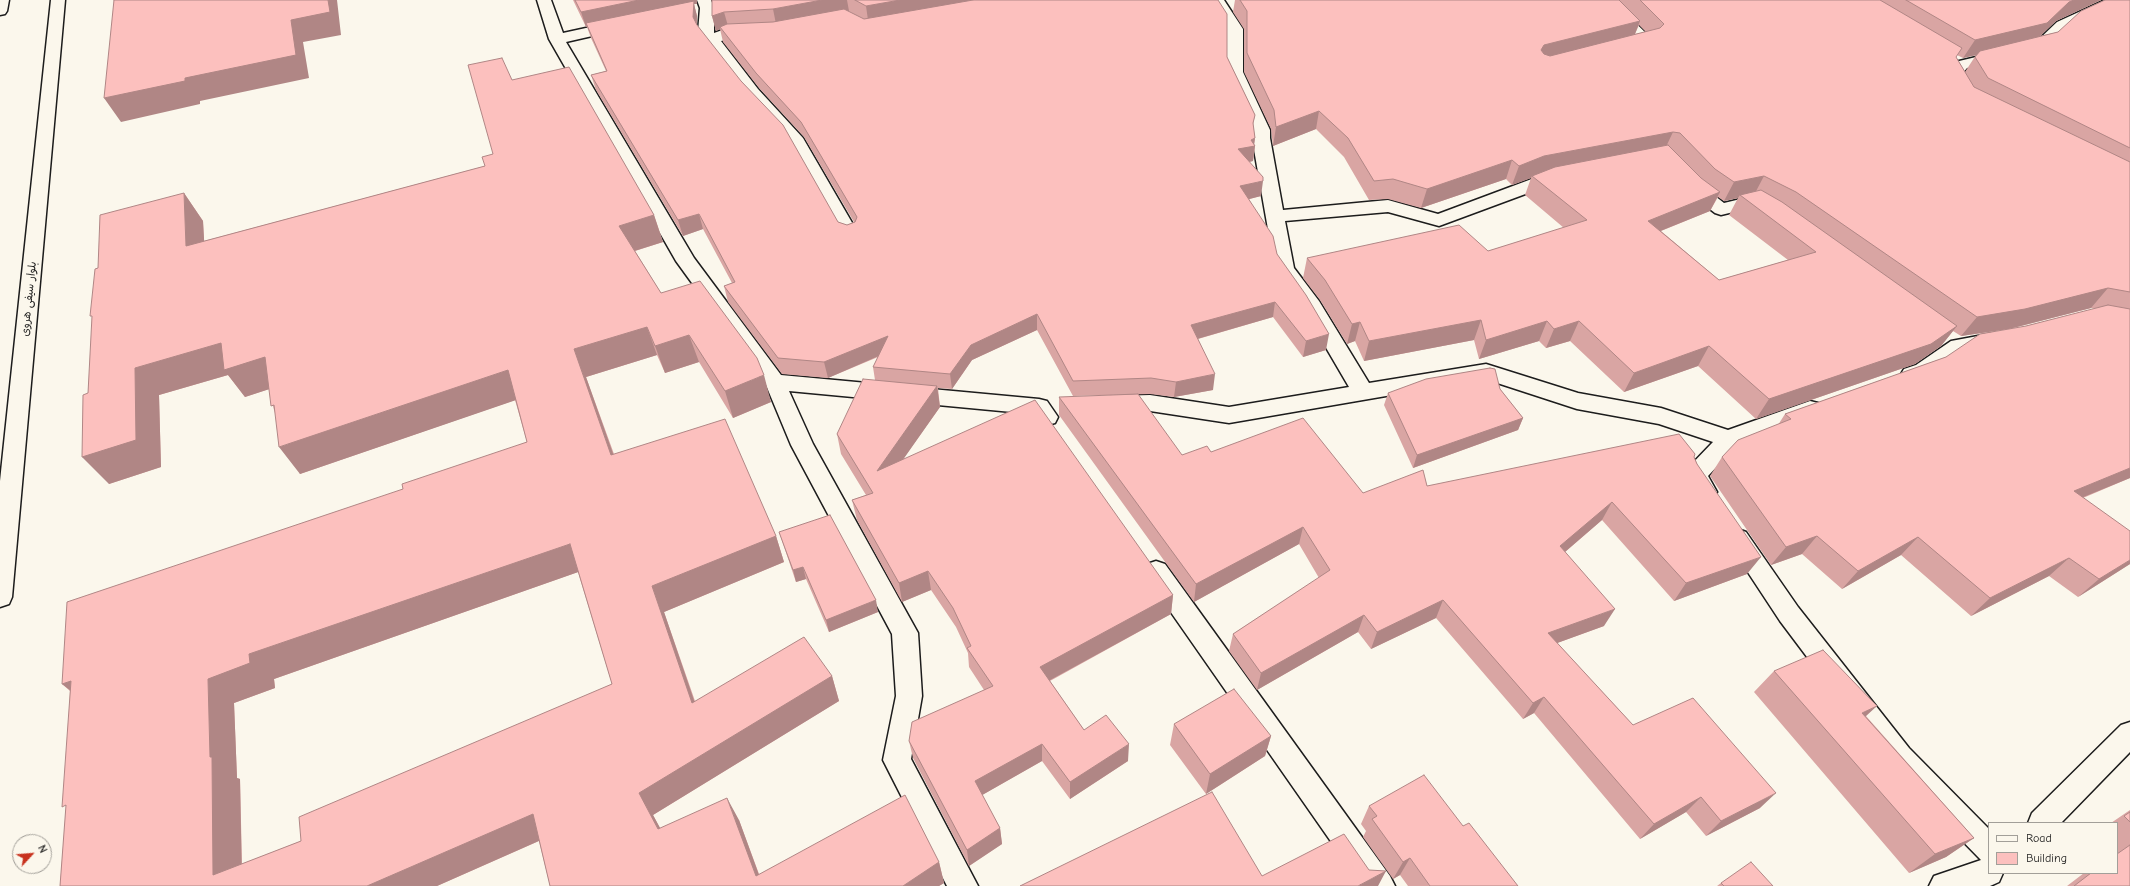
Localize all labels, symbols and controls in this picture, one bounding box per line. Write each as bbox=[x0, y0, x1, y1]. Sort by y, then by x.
street label: بلوار سیفی هروی bbox=[19, 261, 39, 337]
legend bbox=[1988, 822, 2118, 874]
text: Road bbox=[2026, 831, 2052, 845]
north arrow bbox=[12, 834, 52, 874]
text: N bbox=[35, 843, 50, 855]
text: Building bbox=[2026, 851, 2067, 865]

